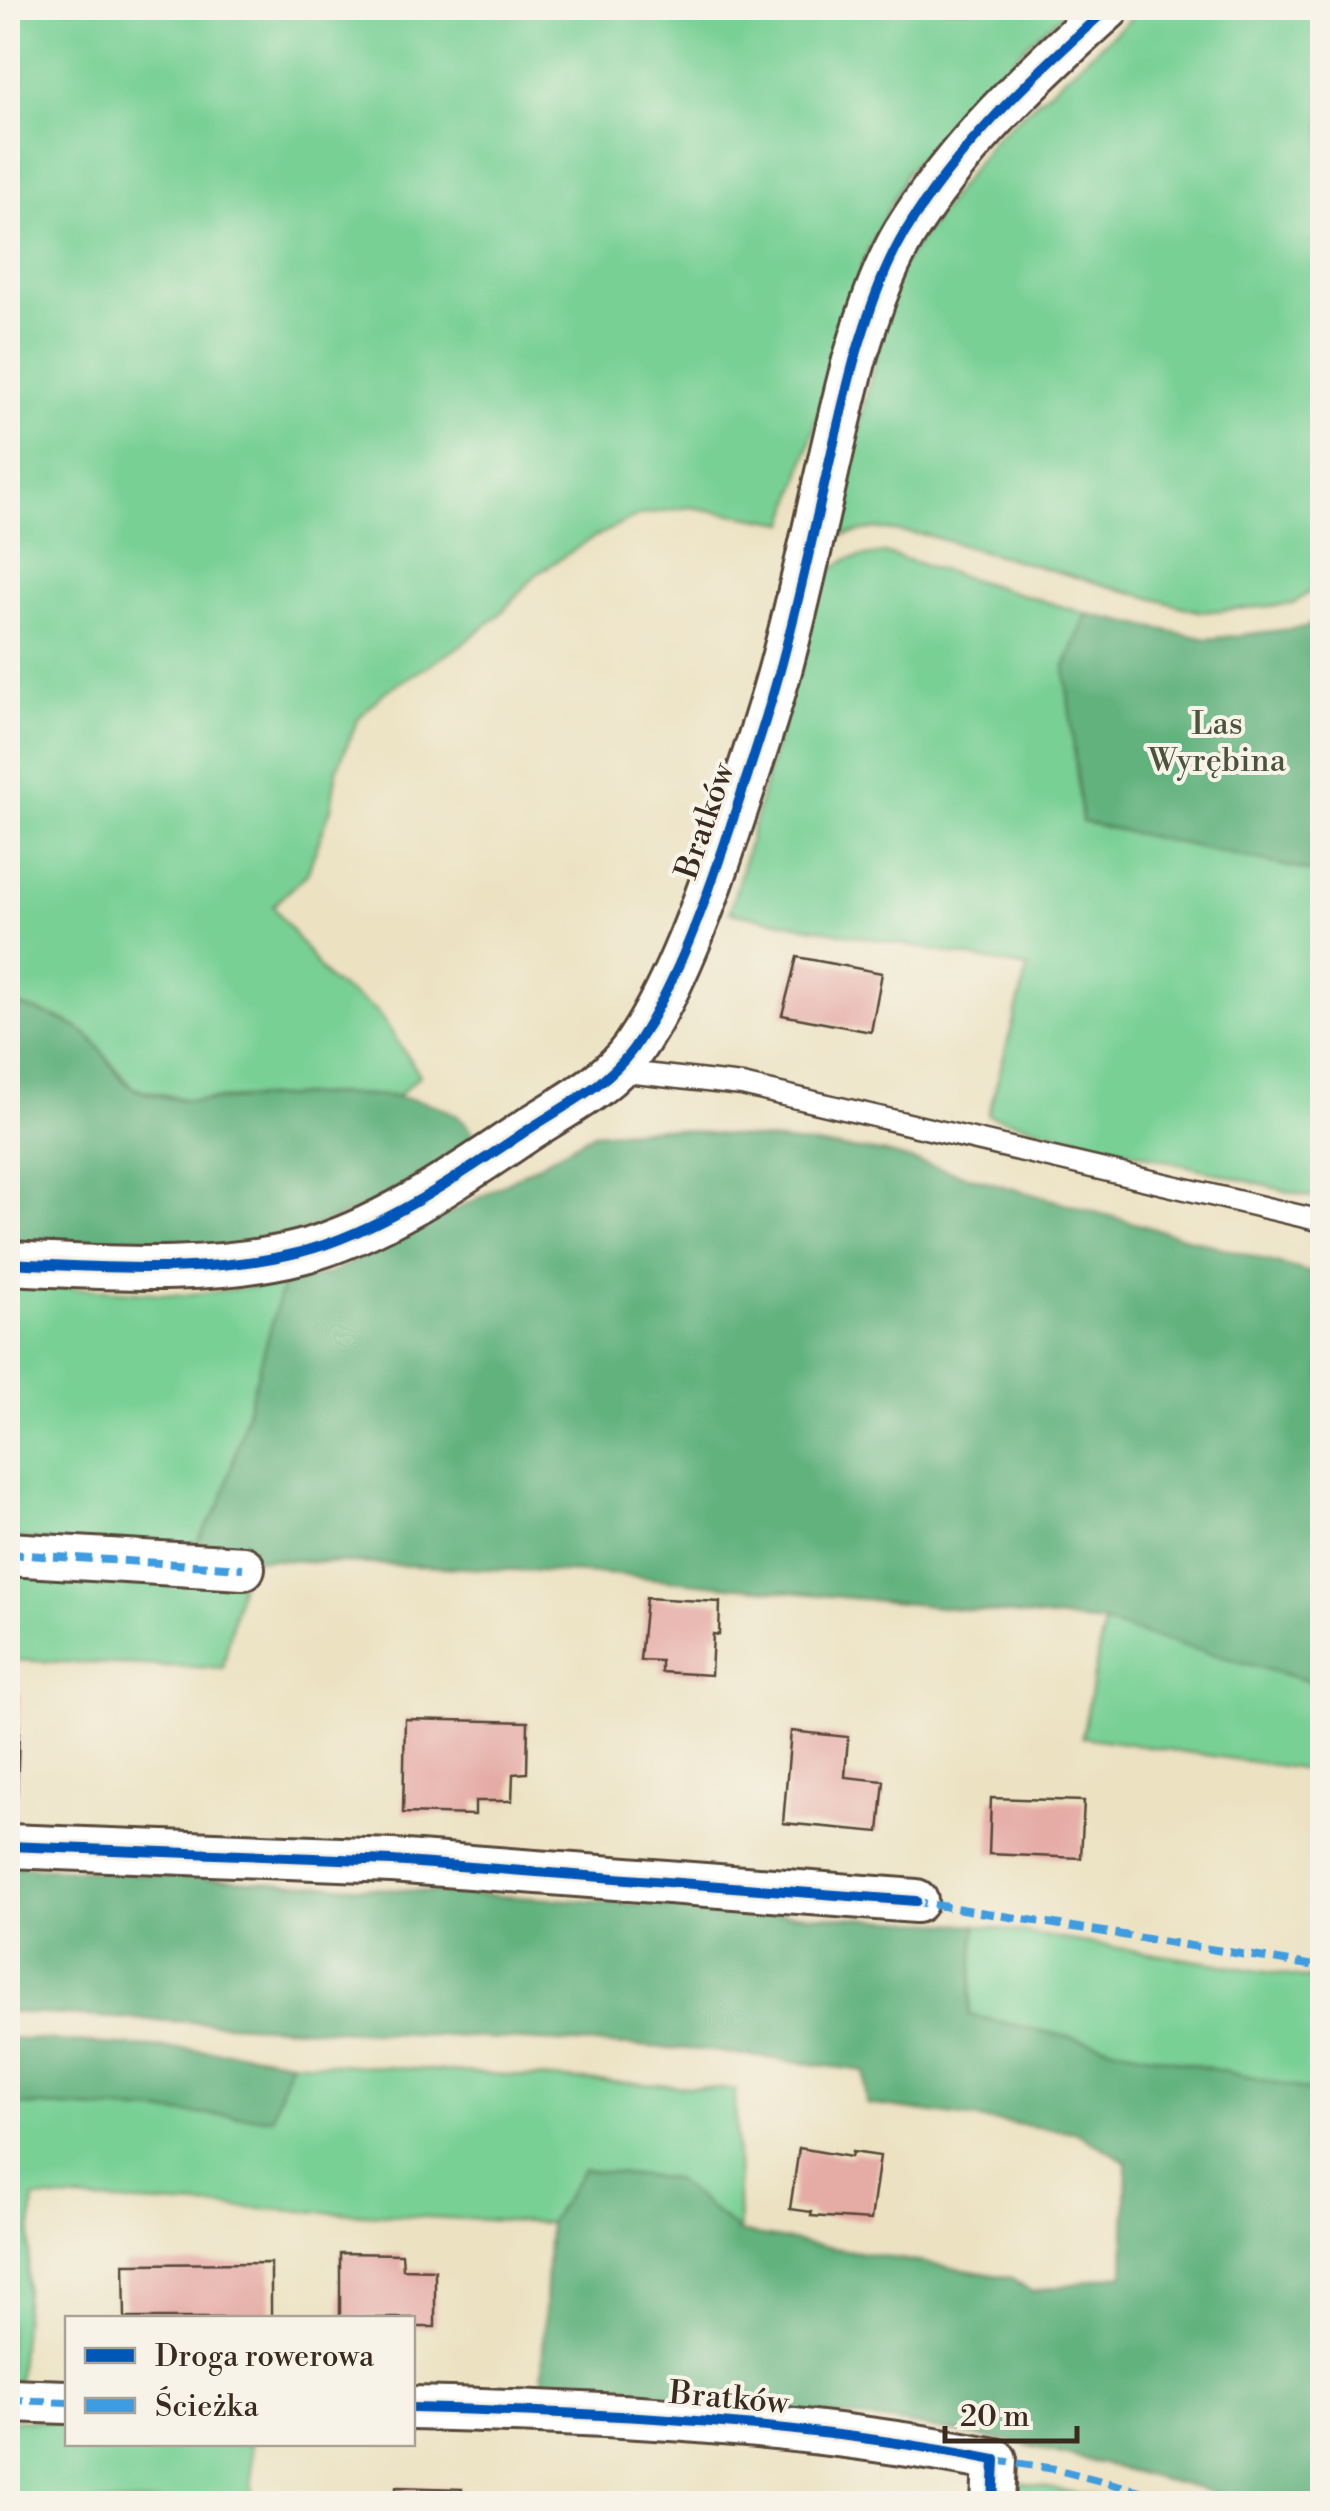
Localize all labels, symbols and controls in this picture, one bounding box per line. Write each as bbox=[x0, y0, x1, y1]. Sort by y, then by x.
park label: Las Wyrębina bbox=[1147, 704, 1287, 781]
street label: Bratków bbox=[666, 757, 744, 885]
legend bbox=[65, 2316, 415, 2446]
text: Droga rowerowa bbox=[155, 2338, 375, 2376]
street label: Bratków bbox=[667, 2373, 791, 2423]
scale bar bbox=[945, 2381, 1078, 2443]
text: Ścieżka bbox=[155, 2386, 259, 2426]
text: 20 m bbox=[960, 2398, 1029, 2436]

